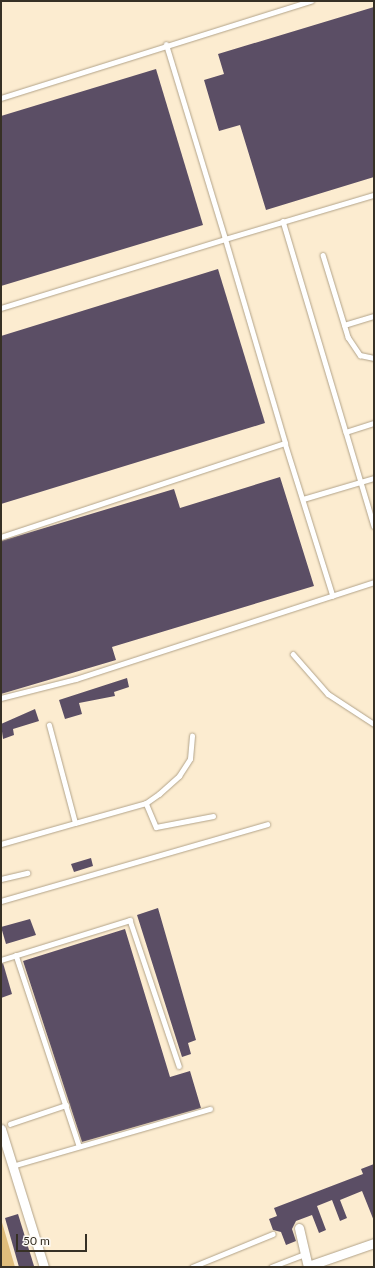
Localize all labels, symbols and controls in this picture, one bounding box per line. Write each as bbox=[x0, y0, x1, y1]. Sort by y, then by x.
scale bar bbox=[18, 1226, 89, 1252]
text: 50 m bbox=[23, 1233, 50, 1248]

